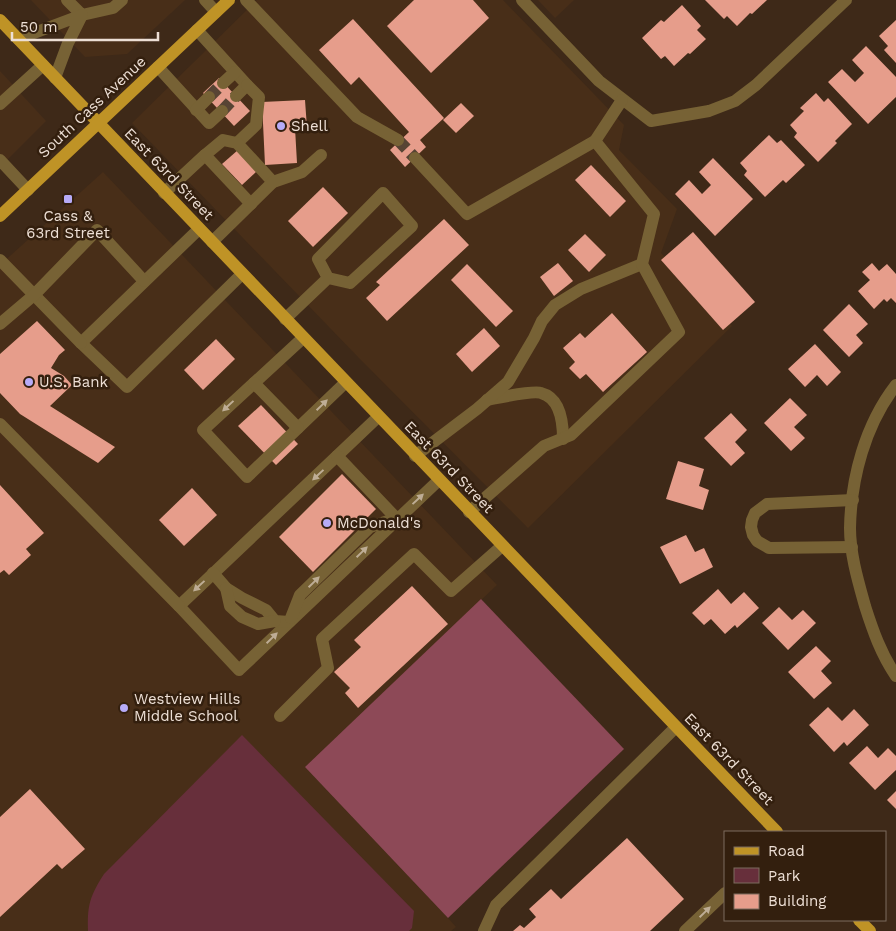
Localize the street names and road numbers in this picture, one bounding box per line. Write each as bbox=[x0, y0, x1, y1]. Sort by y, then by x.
street label: South Cass Avenue bbox=[34, 52, 150, 162]
street label: East 63rd Street bbox=[121, 124, 218, 224]
street label: East 63rd Street bbox=[401, 417, 498, 517]
street label: East 63rd Street bbox=[681, 709, 778, 809]

